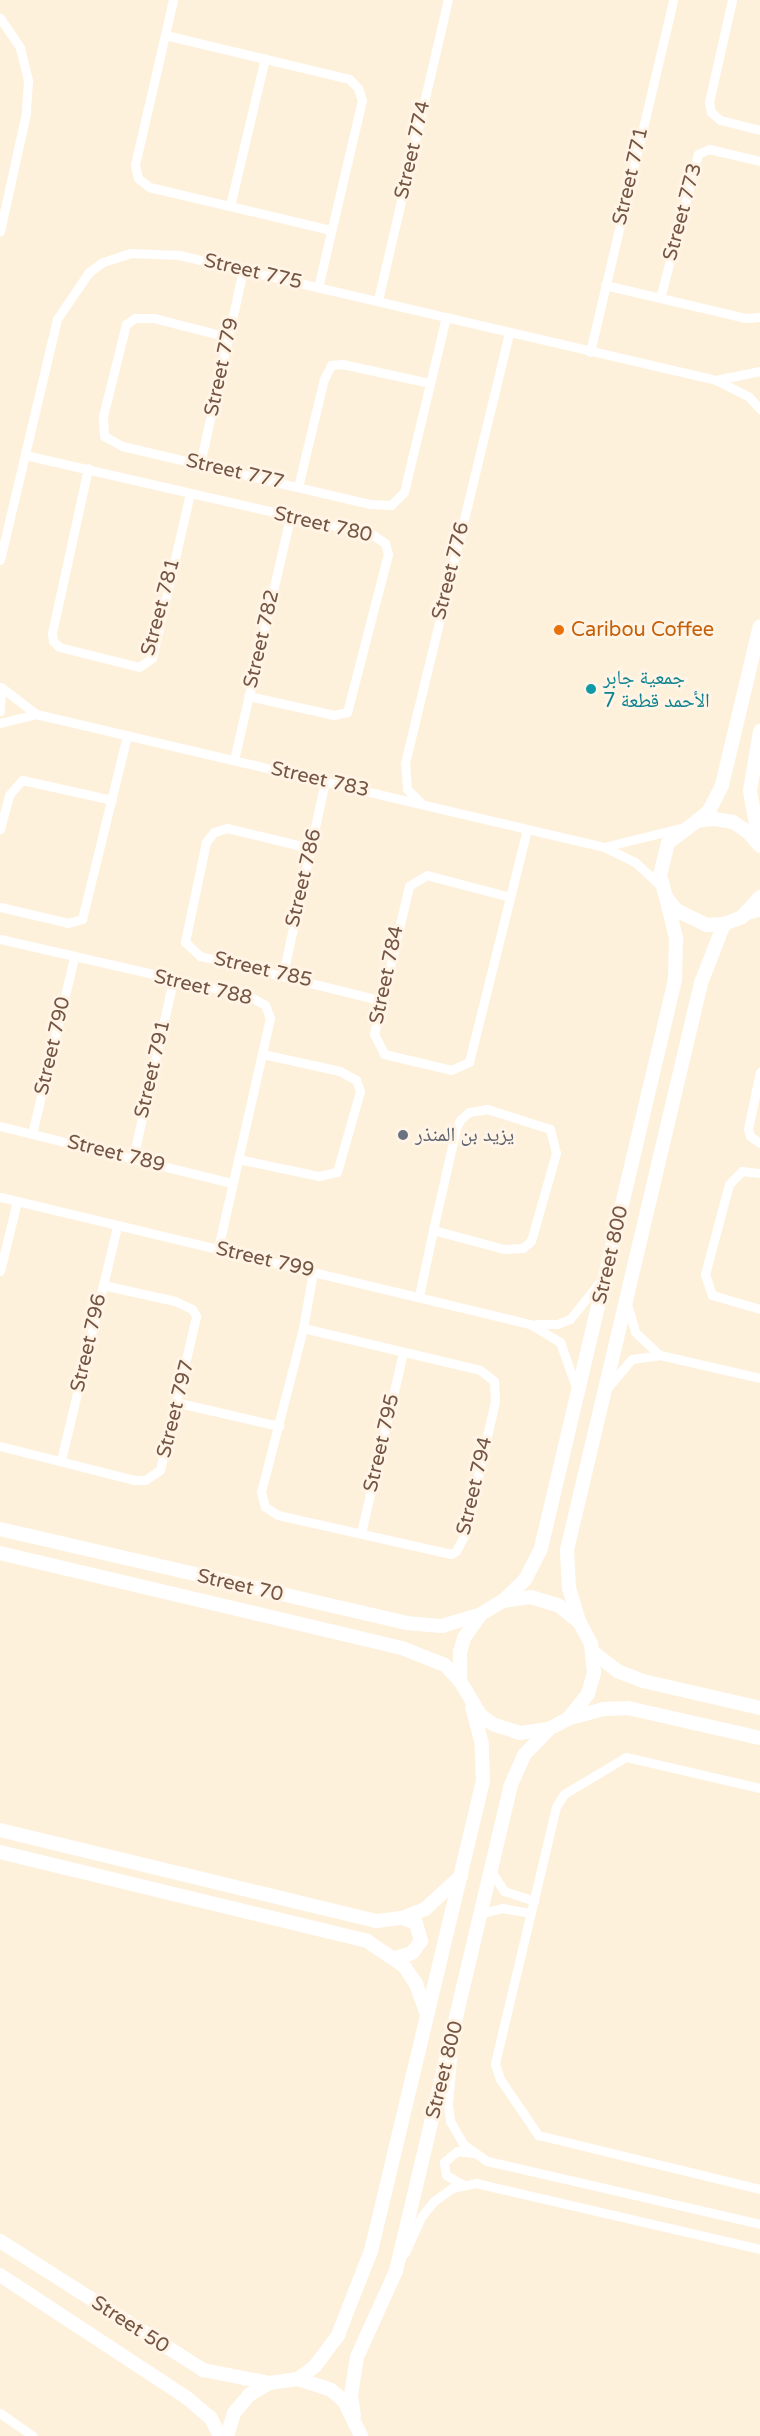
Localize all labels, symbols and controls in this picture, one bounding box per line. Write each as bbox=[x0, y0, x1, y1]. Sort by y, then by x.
street label: Street 774 bbox=[390, 99, 436, 201]
street label: Street 771 bbox=[608, 125, 654, 227]
street label: Street 773 bbox=[658, 161, 708, 263]
street label: Street 775 bbox=[202, 249, 304, 295]
street label: Street 779 bbox=[200, 316, 244, 418]
street label: Street 777 bbox=[184, 449, 286, 495]
street label: Street 780 bbox=[272, 502, 374, 548]
street label: Street 776 bbox=[427, 520, 475, 622]
street label: Street 781 bbox=[136, 556, 186, 658]
street label: Street 782 bbox=[239, 588, 285, 690]
place label: Caribou Coffee bbox=[571, 618, 714, 642]
marker: Caribou Coffee bbox=[552, 623, 566, 637]
place label: جمعية جابر الأحمد قطعة 7 bbox=[603, 666, 710, 713]
marker: جمعية جابر الأحمد قطعة 7 bbox=[584, 682, 598, 696]
street label: Street 783 bbox=[269, 757, 371, 803]
street label: Street 786 bbox=[281, 827, 327, 929]
street label: Street 784 bbox=[365, 924, 409, 1026]
street label: Street 785 bbox=[212, 947, 314, 993]
street label: Street 788 bbox=[152, 965, 254, 1011]
street label: Street 790 bbox=[30, 995, 76, 1097]
street label: Street 791 bbox=[130, 1018, 176, 1120]
place label: يزيد بن المنذر bbox=[415, 1123, 514, 1147]
marker: يزيد بن المنذر bbox=[396, 1128, 410, 1142]
street label: Street 789 bbox=[65, 1130, 167, 1178]
street label: Street 800 bbox=[588, 1204, 634, 1306]
street label: Street 799 bbox=[214, 1237, 316, 1283]
street label: Street 796 bbox=[66, 1292, 112, 1394]
street label: Street 797 bbox=[152, 1358, 200, 1460]
street label: Street 795 bbox=[359, 1392, 405, 1494]
street label: Street 794 bbox=[452, 1435, 498, 1537]
street label: Street 70 bbox=[195, 1564, 285, 1608]
street label: Street 800 bbox=[421, 2019, 469, 2121]
street label: Street 50 bbox=[87, 2291, 173, 2359]

